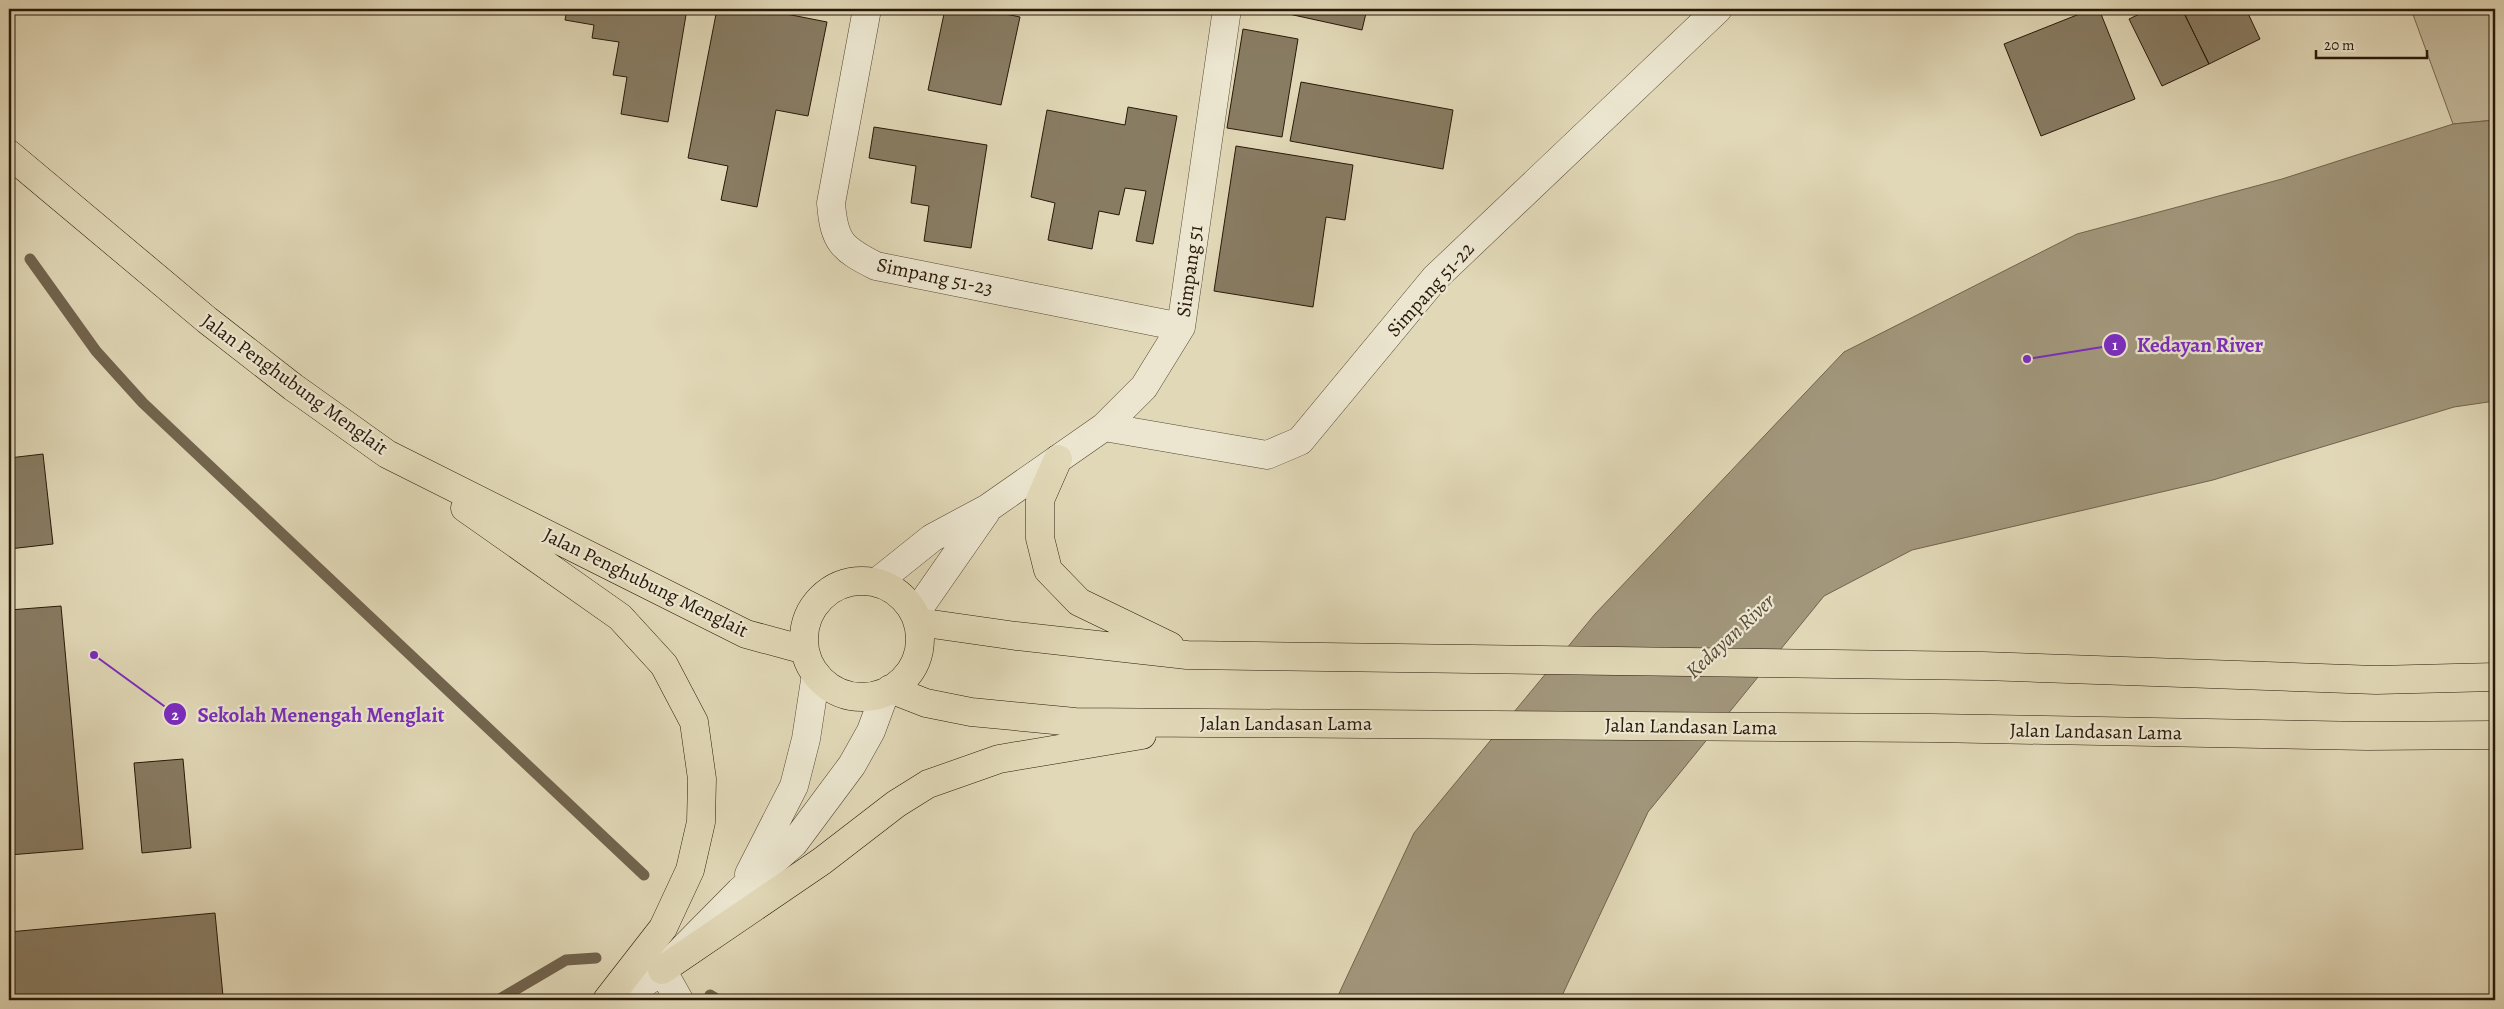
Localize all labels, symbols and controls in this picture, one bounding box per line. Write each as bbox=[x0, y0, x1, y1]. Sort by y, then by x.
scale bar bbox=[2316, 28, 2428, 60]
text: 20 m bbox=[2324, 35, 2355, 55]
street label: Simpang 51 bbox=[1170, 223, 1209, 319]
street label: Simpang 51-22 bbox=[1380, 236, 1481, 343]
street label: Simpang 51-23 bbox=[874, 251, 996, 302]
street label: Jalan Penghubung Menglait bbox=[196, 307, 394, 462]
callout: Kedayan River bbox=[2102, 327, 2274, 363]
text: Kedayan River bbox=[2137, 331, 2263, 359]
text: 1 bbox=[2112, 335, 2118, 355]
street label: Jalan Penghubung Menglait bbox=[539, 521, 753, 644]
water label: Kedayan River bbox=[1679, 587, 1781, 685]
callout: Sekolah Menengah Menglait bbox=[163, 696, 455, 732]
text: Sekolah Menengah Menglait bbox=[198, 701, 445, 729]
text: 2 bbox=[171, 705, 179, 725]
street label: Jalan Landasan Lama bbox=[1200, 710, 1373, 737]
street label: Jalan Landasan Lama bbox=[1604, 711, 1778, 742]
street label: Jalan Landasan Lama bbox=[2009, 716, 2183, 747]

